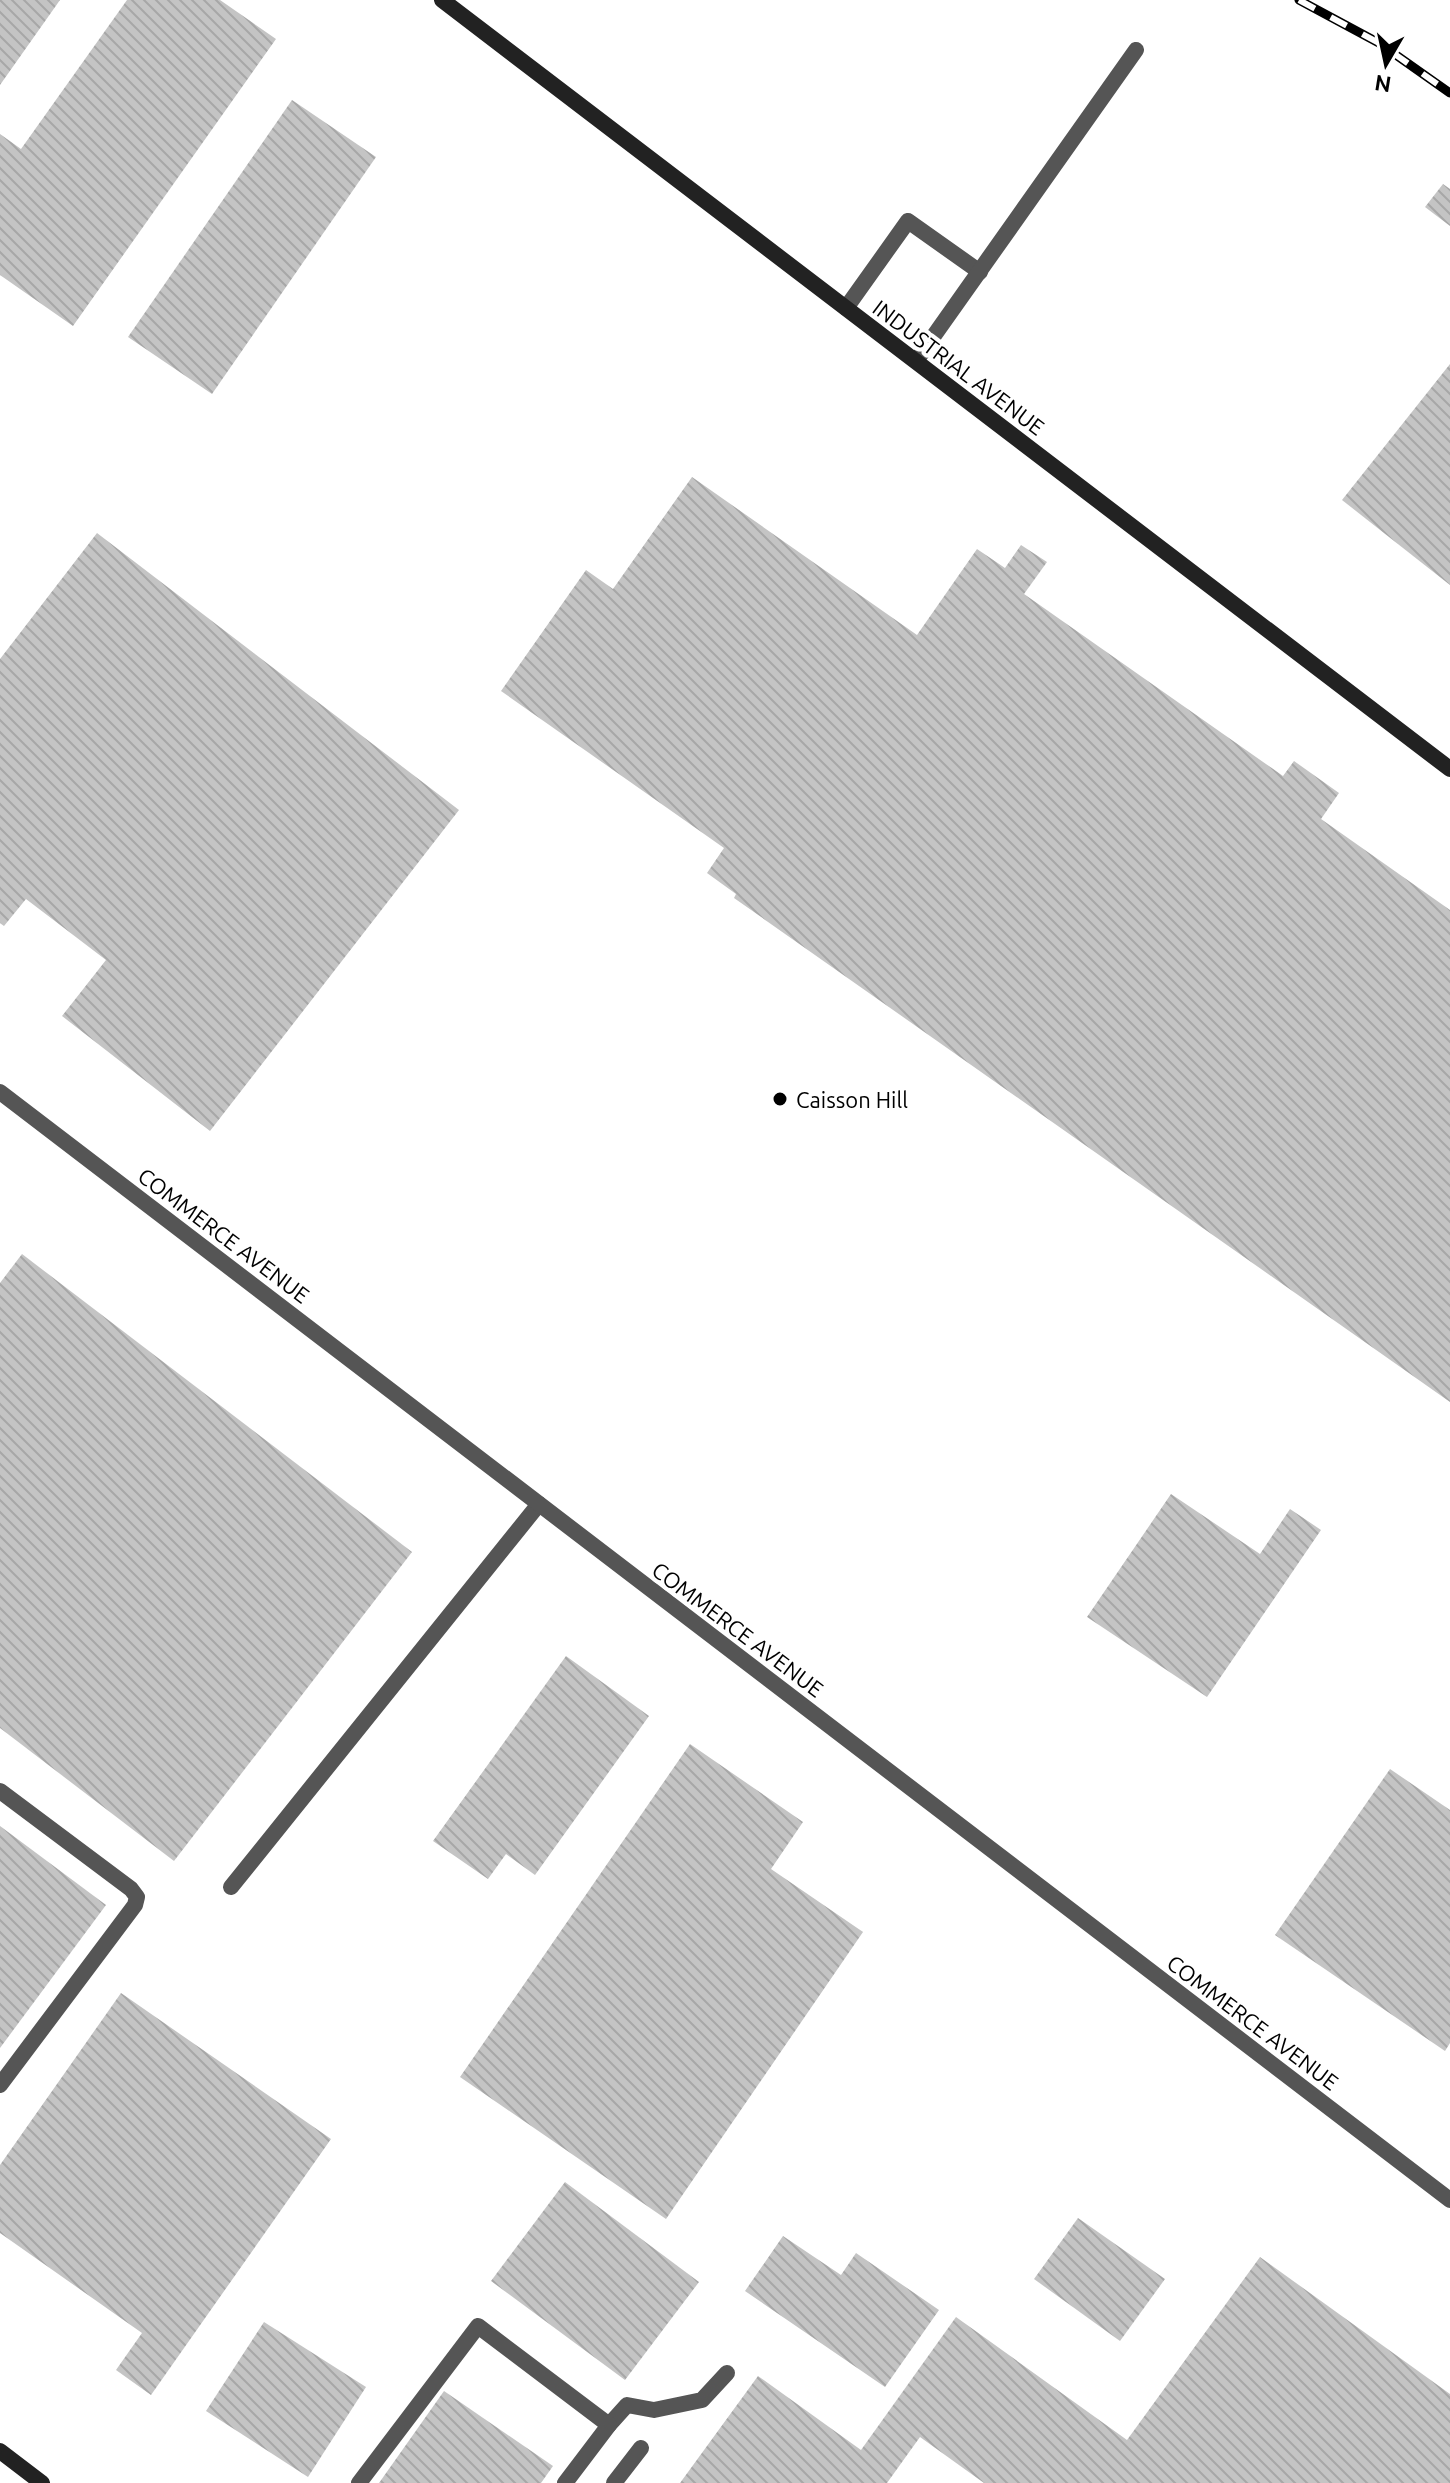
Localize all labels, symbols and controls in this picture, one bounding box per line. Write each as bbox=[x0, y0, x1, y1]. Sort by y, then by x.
north arrow bbox=[1346, 24, 1426, 104]
text: N bbox=[1373, 71, 1393, 98]
street label: INDUSTRIAL AVENUE bbox=[868, 294, 1050, 440]
place label: Caisson Hill bbox=[796, 1087, 908, 1112]
marker: Caisson Hill bbox=[771, 1090, 789, 1108]
street label: COMMERCE AVENUE bbox=[133, 1162, 315, 1308]
street label: COMMERCE AVENUE bbox=[647, 1556, 829, 1702]
street label: COMMERCE AVENUE bbox=[1162, 1949, 1344, 2095]

